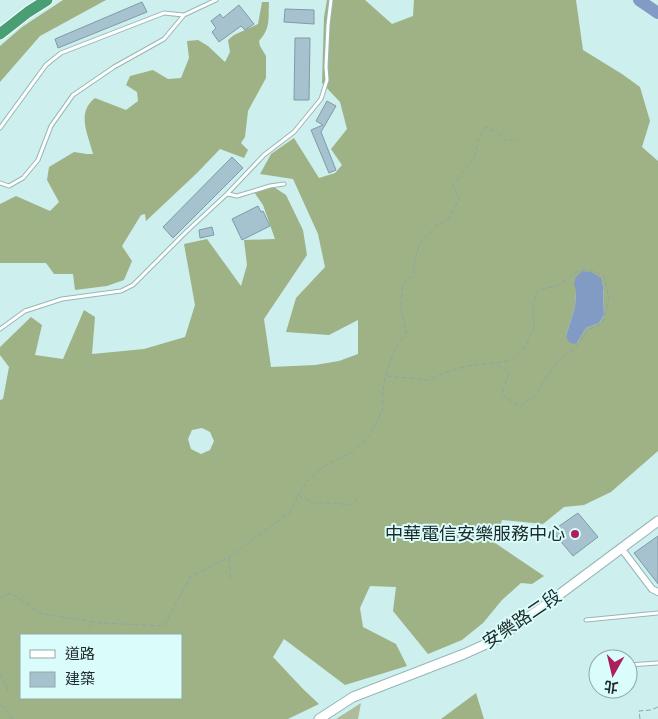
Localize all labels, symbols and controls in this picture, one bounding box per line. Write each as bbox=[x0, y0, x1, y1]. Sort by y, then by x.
place label: 中華電信安樂服務中心 bbox=[385, 522, 565, 544]
marker: 中華電信安樂服務中心 bbox=[569, 528, 581, 540]
street label: 安樂路二段 bbox=[478, 584, 565, 652]
legend bbox=[20, 634, 182, 699]
text: 道路 bbox=[65, 644, 95, 662]
north arrow bbox=[588, 649, 638, 699]
text: 建築 bbox=[65, 669, 95, 687]
text: 北 bbox=[603, 678, 619, 697]

